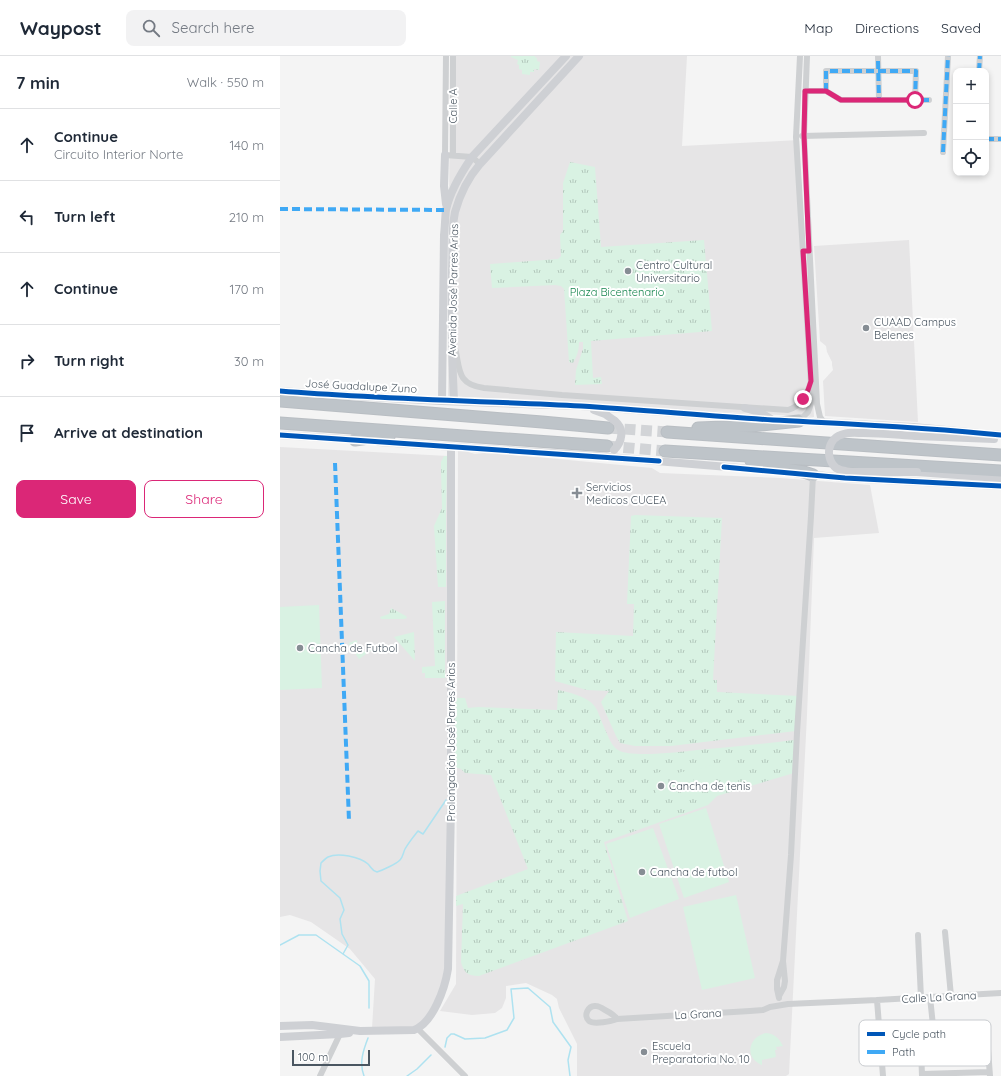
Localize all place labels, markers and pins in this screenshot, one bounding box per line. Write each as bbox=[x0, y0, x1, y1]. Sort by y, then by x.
place label: Centro Cultural Universitario bbox=[636, 258, 712, 285]
marker: Centro Cultural Universitario bbox=[623, 266, 633, 276]
place label: CUAAD Campus Belenes bbox=[874, 315, 956, 342]
marker: CUAAD Campus Belenes bbox=[861, 323, 871, 333]
place label: Servicios Medicos CUCEA bbox=[586, 480, 666, 507]
marker: Servicios Medicos CUCEA bbox=[571, 487, 583, 499]
place label: Cancha de Futbol bbox=[308, 641, 398, 655]
marker: Cancha de Futbol bbox=[295, 643, 305, 653]
place label: Cancha de tenis bbox=[669, 779, 750, 793]
marker: Cancha de tenis bbox=[656, 781, 666, 791]
place label: Cancha de futbol bbox=[650, 865, 738, 879]
marker: Cancha de futbol bbox=[637, 867, 647, 877]
place label: Escuela Preparatoria No. 10 bbox=[652, 1039, 750, 1066]
marker: Escuela Preparatoria No. 10 bbox=[639, 1047, 649, 1057]

